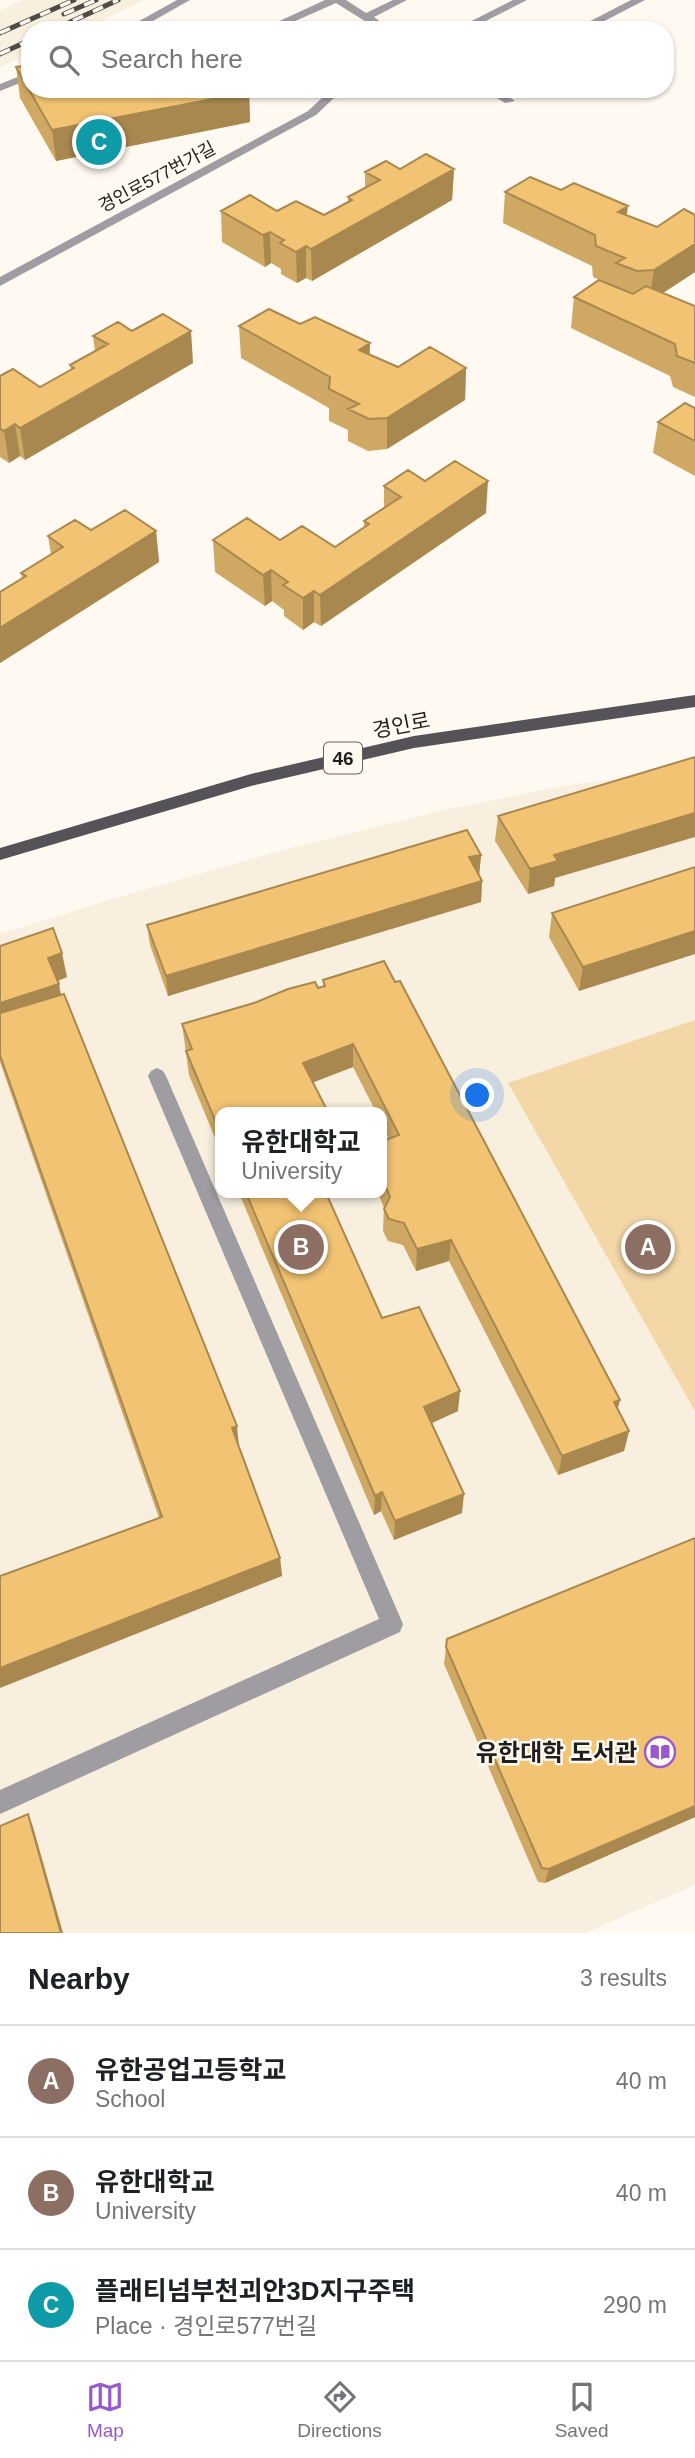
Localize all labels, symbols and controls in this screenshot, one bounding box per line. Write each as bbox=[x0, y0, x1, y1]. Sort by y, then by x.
search box bbox=[21, 21, 674, 98]
icon: search bbox=[45, 41, 83, 79]
text: Search here bbox=[101, 44, 243, 74]
pin: C bbox=[76, 116, 122, 168]
street label: 경인로577번가길 bbox=[95, 138, 219, 216]
street label: 경인로 bbox=[370, 708, 432, 742]
road number: 46 bbox=[324, 743, 362, 774]
your location bbox=[460, 1078, 494, 1112]
popup bbox=[215, 1107, 387, 1198]
text: 유한대학교 bbox=[241, 1127, 361, 1157]
text: University bbox=[241, 1158, 342, 1184]
pin: B bbox=[278, 1221, 324, 1273]
pin: A bbox=[625, 1221, 671, 1273]
library icon: 유한대학 도서관 bbox=[643, 1735, 677, 1769]
place label: 유한대학 도서관 bbox=[476, 1739, 637, 1766]
text: Nearby bbox=[28, 1962, 130, 1995]
text: 3 results bbox=[580, 1965, 667, 1991]
text: 유한공업고등학교 bbox=[95, 2055, 286, 2085]
text: A bbox=[43, 2068, 59, 2094]
text: 40 m bbox=[616, 2068, 667, 2094]
text: School bbox=[95, 2086, 165, 2112]
text: 유한대학교 bbox=[95, 2167, 215, 2197]
text: B bbox=[43, 2180, 59, 2206]
text: 40 m bbox=[616, 2180, 667, 2206]
text: University bbox=[95, 2198, 196, 2224]
text: 플래티넘부천괴안3D지구주택 bbox=[95, 2276, 415, 2306]
text: C bbox=[43, 2292, 59, 2318]
text: 290 m bbox=[603, 2292, 667, 2318]
text: Place · 경인로577번길 bbox=[95, 2313, 317, 2339]
tab: Map bbox=[86, 2378, 124, 2442]
tab: Directions bbox=[297, 2378, 382, 2442]
tab: Saved bbox=[555, 2378, 609, 2442]

